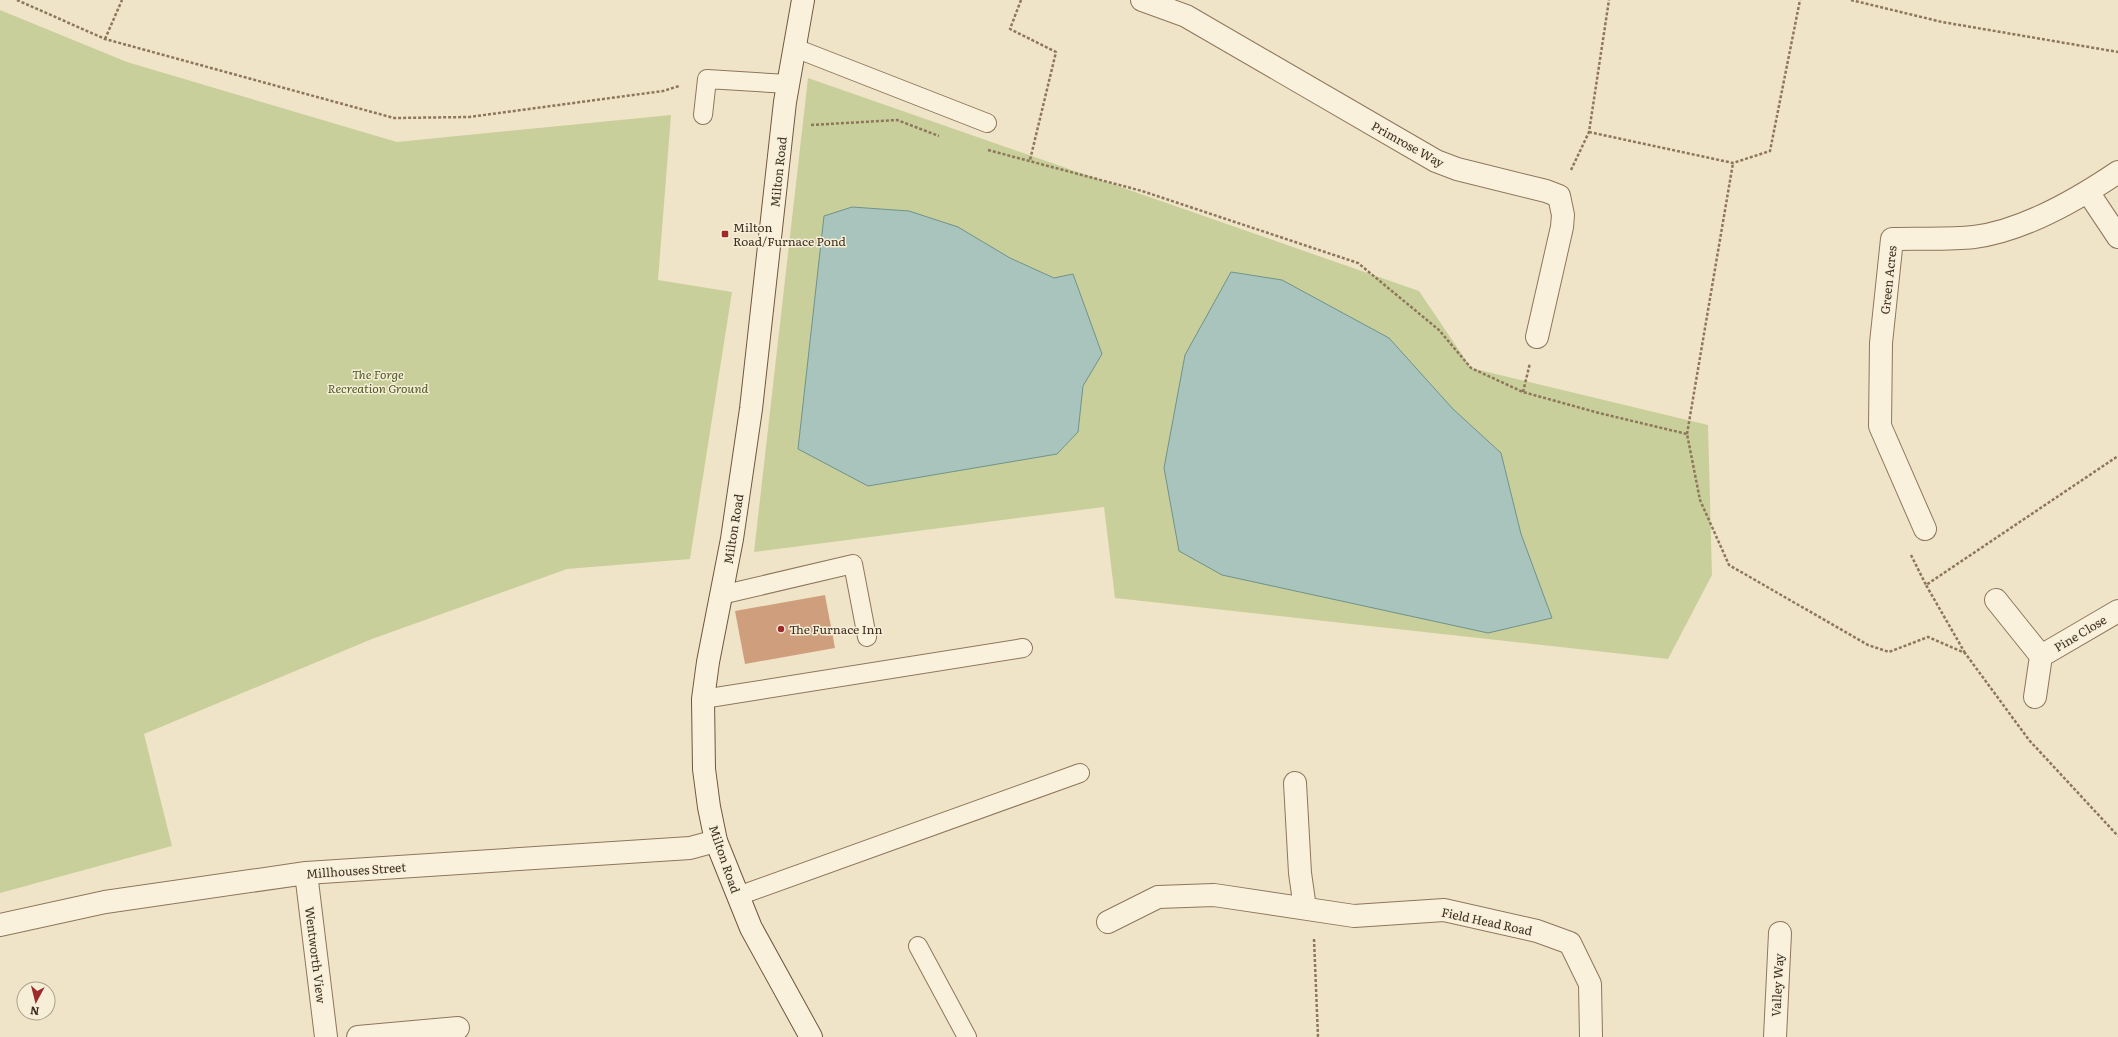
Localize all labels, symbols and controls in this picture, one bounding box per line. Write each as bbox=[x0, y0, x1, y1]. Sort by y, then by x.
street label: Primrose Way bbox=[1368, 117, 1448, 171]
street label: Milton Road bbox=[765, 135, 791, 208]
place label: Milton Road/Furnace Pond bbox=[733, 218, 847, 250]
marker: Milton Road/Furnace Pond bbox=[720, 229, 730, 239]
street label: Green Acres bbox=[1875, 244, 1901, 315]
park label: The Forge Recreation Ground bbox=[328, 365, 429, 397]
street label: Milton Road bbox=[719, 492, 748, 565]
street label: Pine Close bbox=[2050, 610, 2110, 656]
place label: The Furnace Inn bbox=[789, 620, 882, 638]
marker: The Furnace Inn bbox=[776, 624, 786, 634]
street label: Milton Road bbox=[705, 823, 745, 896]
street label: Millhouses Street bbox=[305, 858, 407, 882]
street label: Field Head Road bbox=[1440, 903, 1535, 940]
street label: Wentworth View bbox=[301, 906, 331, 1005]
street label: Valley Way bbox=[1766, 953, 1788, 1017]
north arrow bbox=[16, 981, 56, 1021]
text: N bbox=[29, 1003, 40, 1020]

